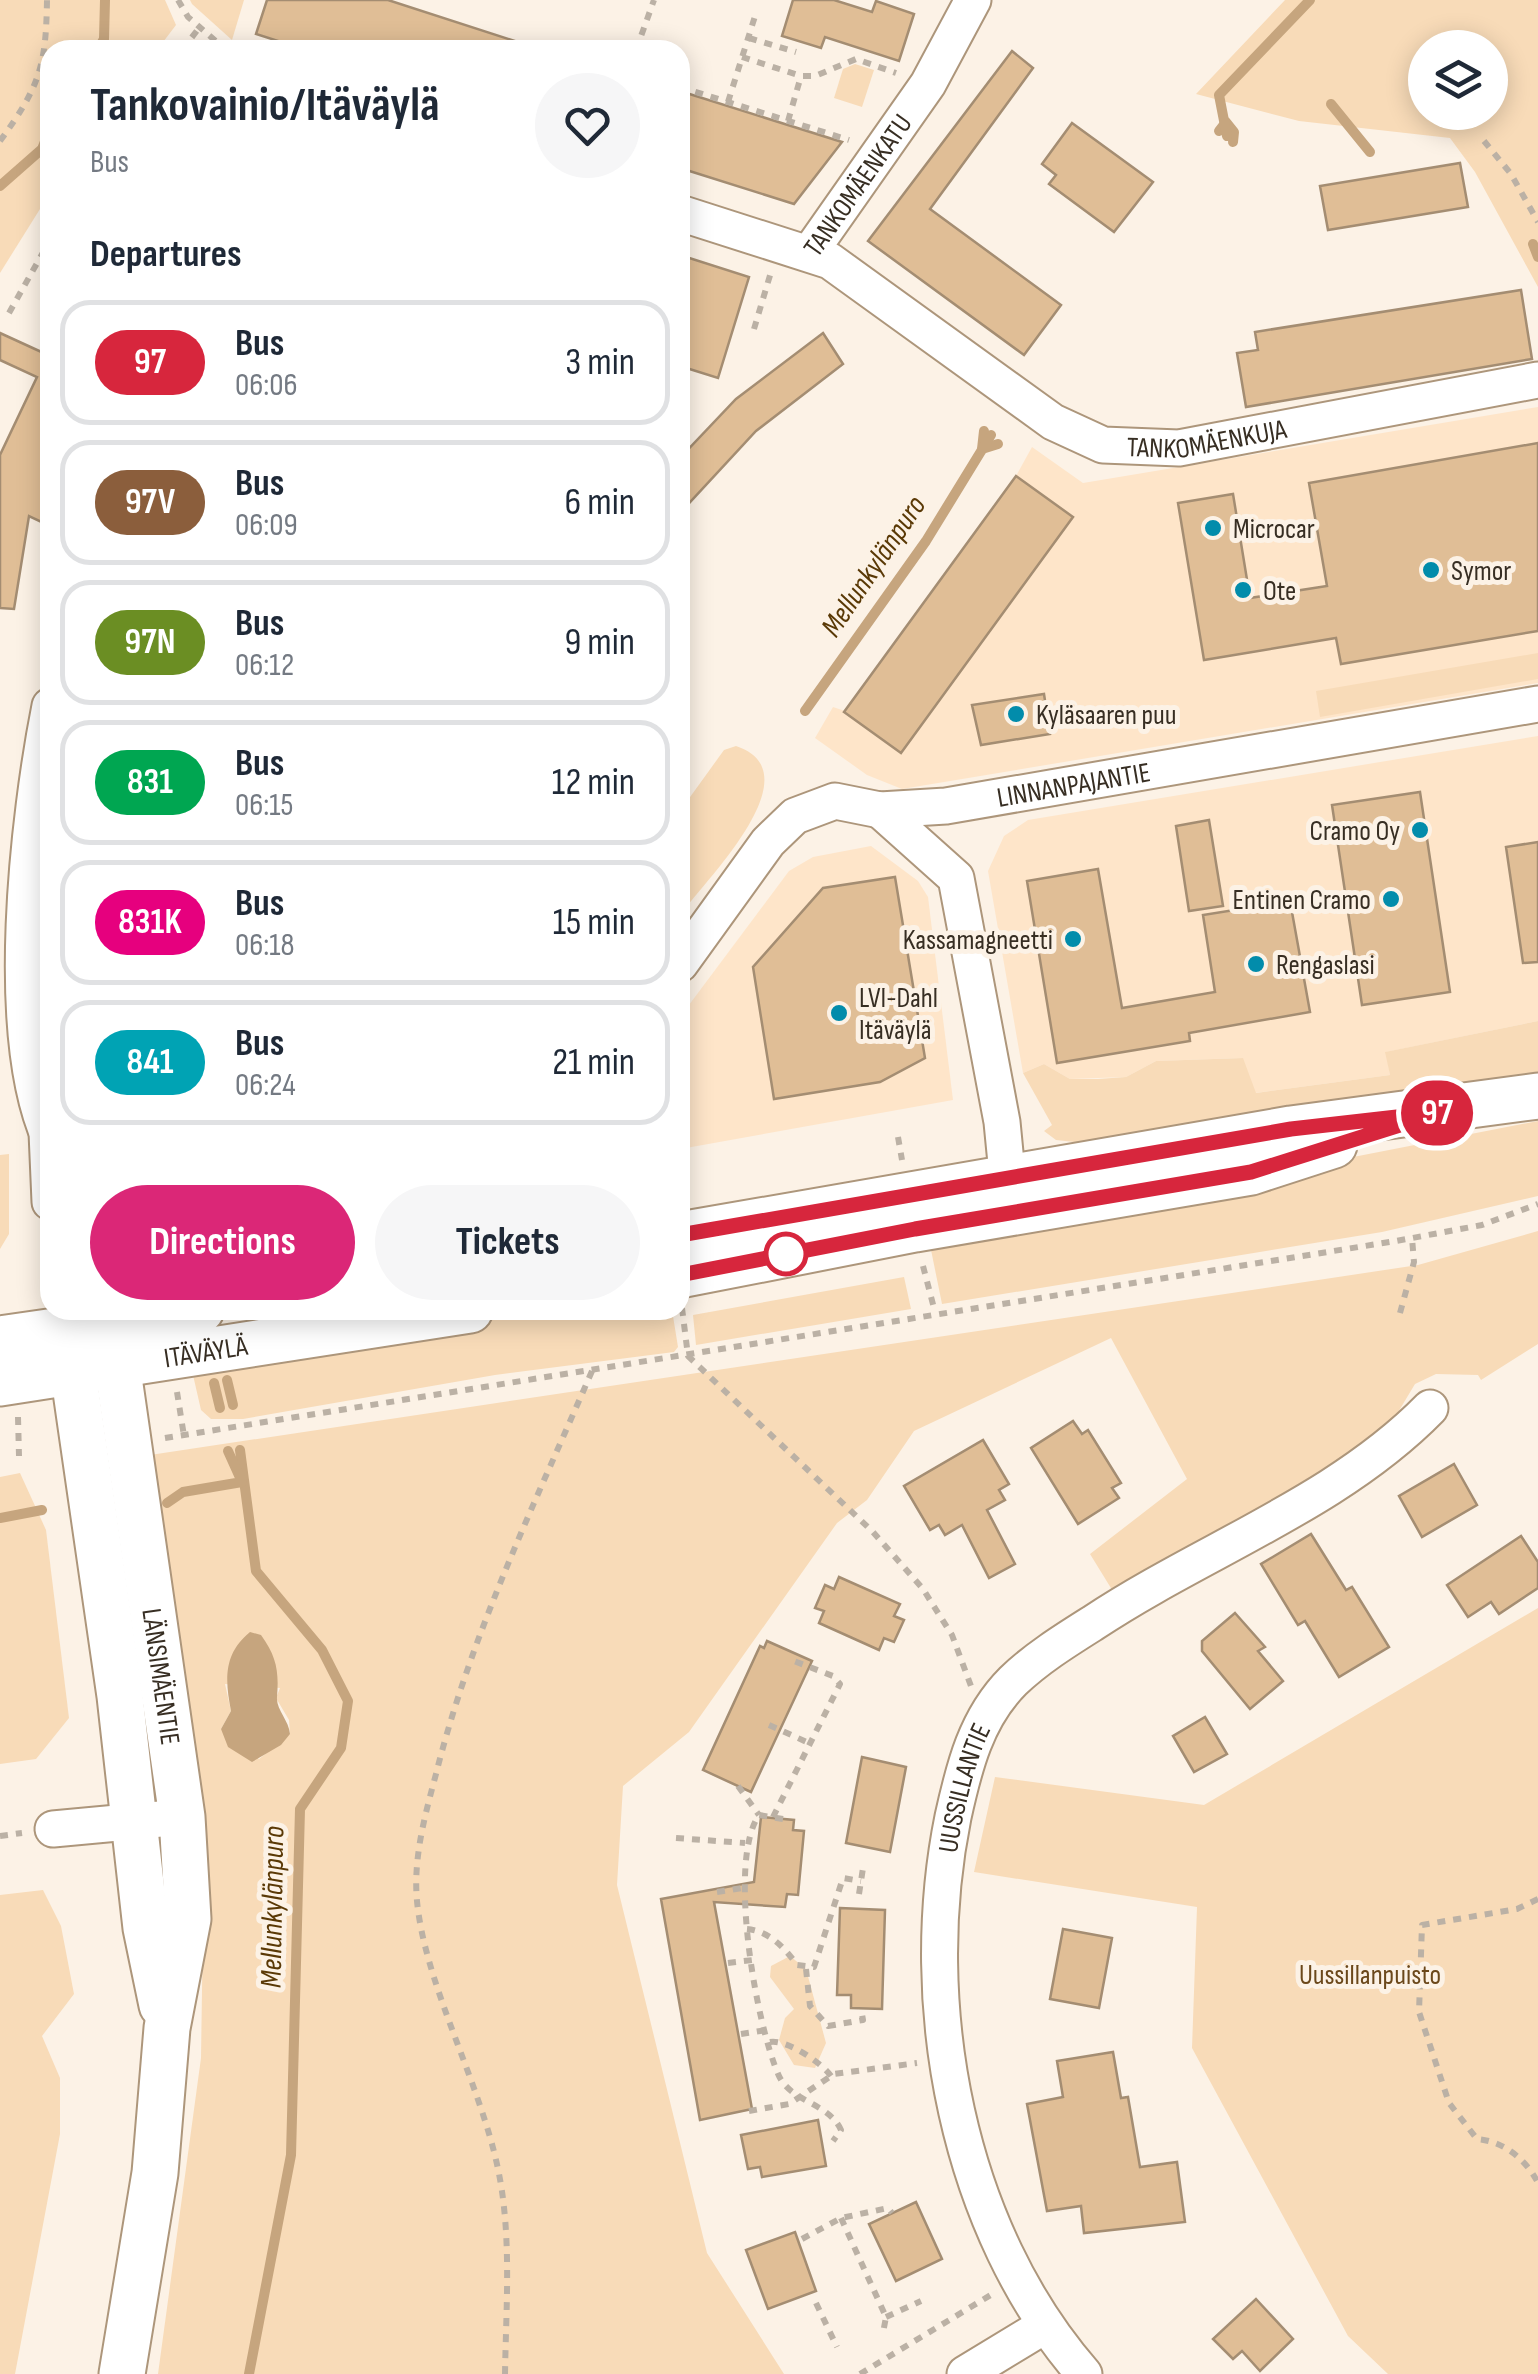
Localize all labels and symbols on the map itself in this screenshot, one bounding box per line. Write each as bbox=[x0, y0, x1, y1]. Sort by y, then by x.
street label: TANKOMÄENKATU bbox=[797, 108, 920, 263]
street label: TANKOMÄENKUJA bbox=[1126, 413, 1290, 466]
water label: Mellunkylänpuro bbox=[814, 489, 934, 644]
place label: Microcar bbox=[1233, 513, 1315, 546]
marker: Microcar bbox=[1202, 517, 1224, 539]
place label: Symor bbox=[1451, 555, 1511, 588]
marker: Symor bbox=[1420, 559, 1442, 581]
place label: Ote bbox=[1263, 575, 1296, 608]
marker: Ote bbox=[1232, 579, 1254, 601]
place label: Kyläsaaren puu bbox=[1036, 699, 1177, 732]
marker: Kyläsaaren puu bbox=[1005, 703, 1027, 725]
street label: LINNANPAJANTIE bbox=[995, 756, 1153, 815]
place label: Cramo Oy bbox=[1310, 815, 1400, 848]
marker: Cramo Oy bbox=[1409, 819, 1431, 841]
place label: Entinen Cramo bbox=[1232, 884, 1371, 917]
marker: Entinen Cramo bbox=[1380, 888, 1402, 910]
place label: Kassamagneetti bbox=[903, 924, 1053, 957]
marker: Kassamagneetti bbox=[1062, 928, 1084, 950]
place label: Rengaslasi bbox=[1276, 949, 1375, 982]
marker: Rengaslasi bbox=[1245, 953, 1267, 975]
place label: LVI-Dahl Itäväylä bbox=[859, 982, 938, 1047]
marker: LVI-Dahl Itäväylä bbox=[828, 1002, 850, 1024]
line badge: 97 bbox=[1392, 1080, 1482, 1146]
unlabelled marker bbox=[765, 1233, 807, 1275]
street label: ITÄVÄYLÄ bbox=[162, 1330, 251, 1375]
street label: LÄNSIMÄENTIE bbox=[134, 1606, 186, 1747]
street label: UUSSILLANTIE bbox=[932, 1718, 998, 1855]
water label: Mellunkylänpuro bbox=[254, 1826, 292, 1988]
park label: Uussillanpuisto bbox=[1299, 1959, 1441, 1992]

